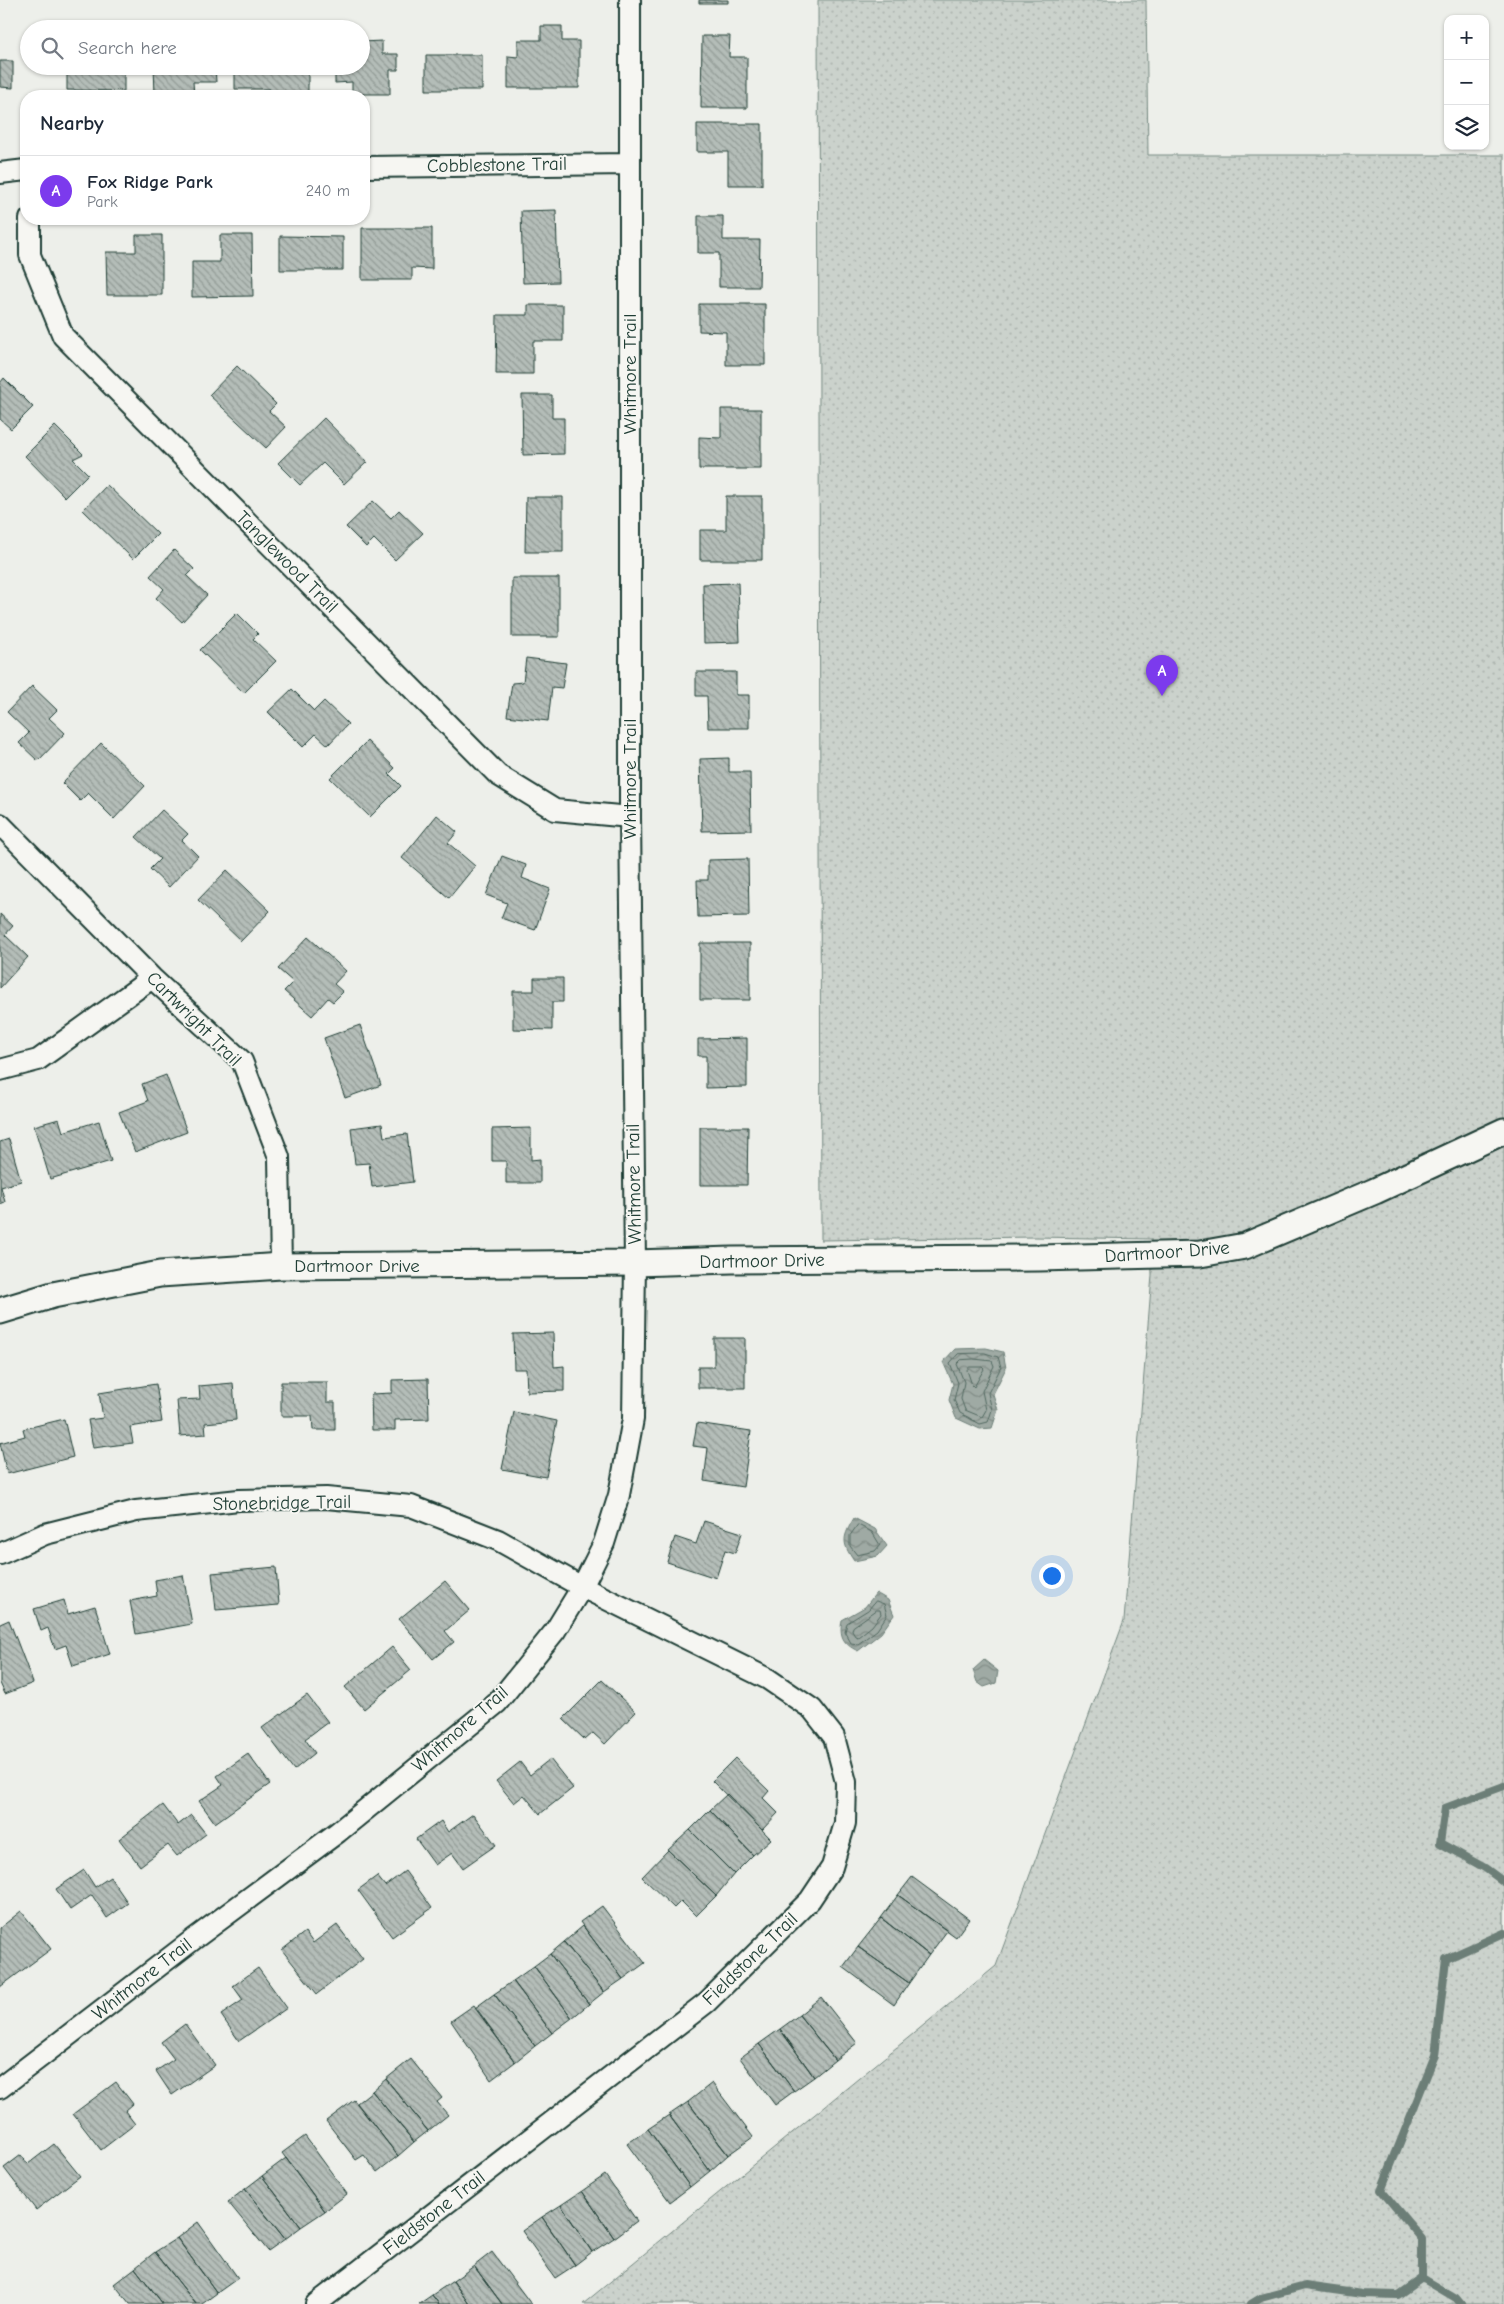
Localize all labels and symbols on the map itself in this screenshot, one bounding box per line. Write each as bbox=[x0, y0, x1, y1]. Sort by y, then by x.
street label: Cobblestone Trail bbox=[427, 153, 567, 177]
street label: Whitmore Trail bbox=[619, 314, 641, 434]
street label: Tanglewood Trail bbox=[231, 506, 343, 618]
pin: A bbox=[1146, 655, 1178, 696]
street label: Whitmore Trail bbox=[619, 719, 641, 839]
street label: Cartwright Trail bbox=[142, 967, 246, 1071]
street label: Whitmore Trail bbox=[622, 1124, 646, 1244]
street label: Dartmoor Drive bbox=[1104, 1237, 1230, 1267]
street label: Dartmoor Drive bbox=[699, 1249, 825, 1273]
street label: Dartmoor Drive bbox=[294, 1255, 420, 1277]
street label: Stonebridge Trail bbox=[212, 1491, 352, 1515]
your location bbox=[1039, 1563, 1065, 1589]
street label: Whitmore Trail bbox=[407, 1681, 513, 1777]
street label: Fieldstone Trail bbox=[698, 1908, 802, 2010]
street label: Whitmore Trail bbox=[88, 1933, 196, 2025]
street label: Fieldstone Trail bbox=[379, 2166, 489, 2260]

